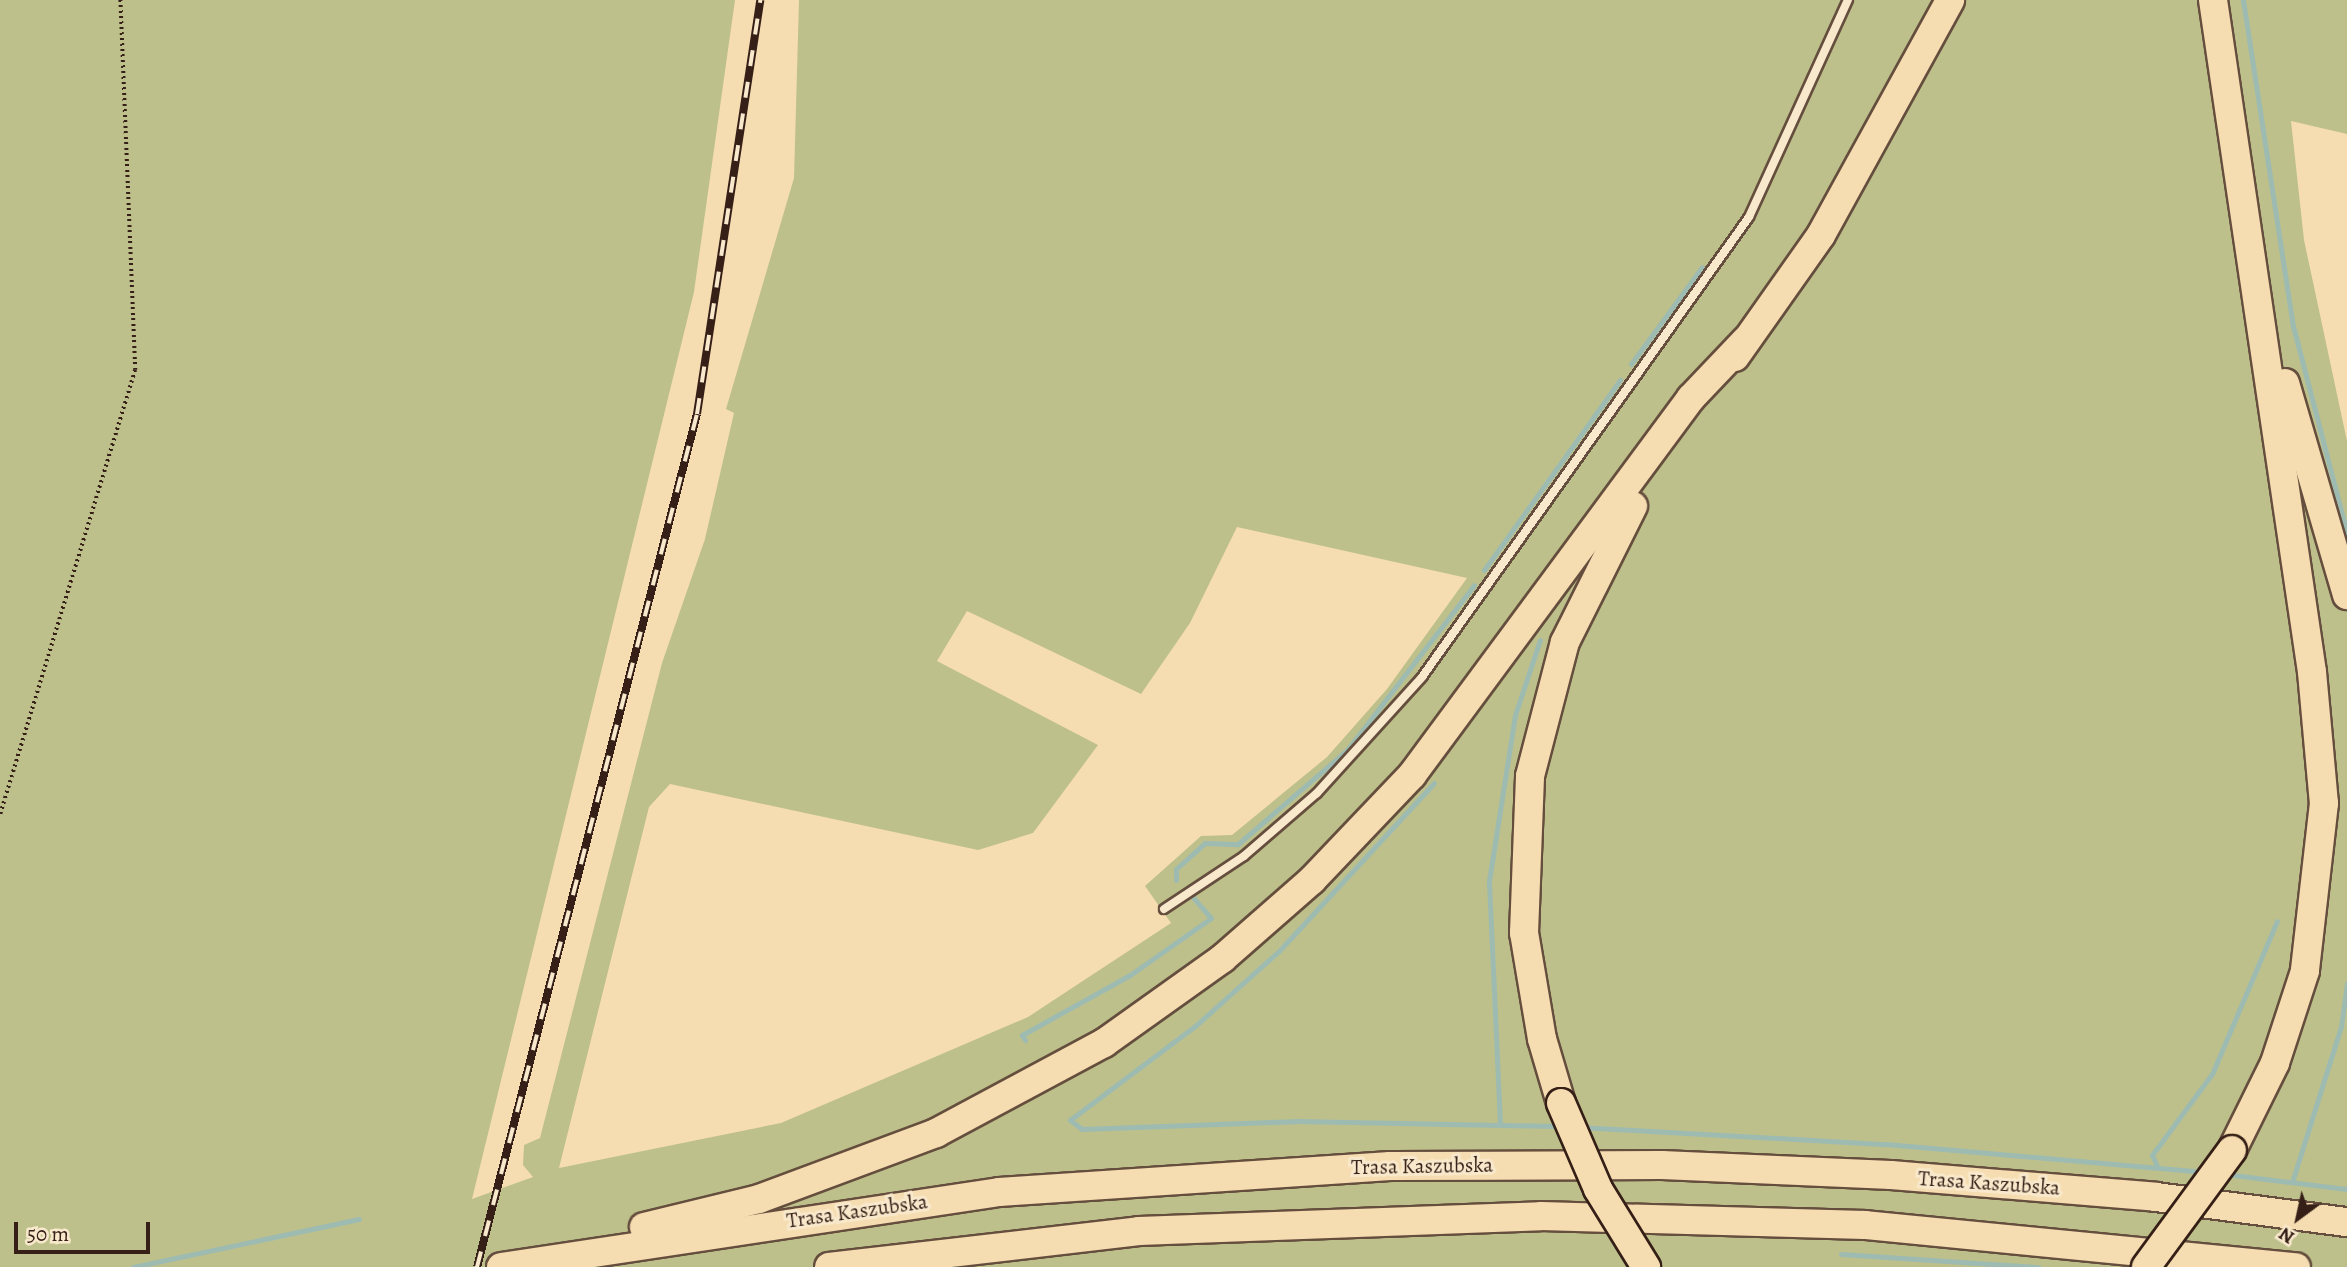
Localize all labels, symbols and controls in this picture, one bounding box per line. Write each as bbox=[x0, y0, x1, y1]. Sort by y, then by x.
street label: Trasa Kaszubska bbox=[1351, 1152, 1493, 1180]
street label: Trasa Kaszubska bbox=[1917, 1165, 2061, 1201]
north arrow bbox=[2263, 1183, 2333, 1253]
street label: Trasa Kaszubska bbox=[785, 1189, 929, 1233]
scale bar bbox=[18, 1208, 154, 1252]
text: 50 m bbox=[27, 1220, 69, 1248]
text: N bbox=[2274, 1221, 2299, 1250]

